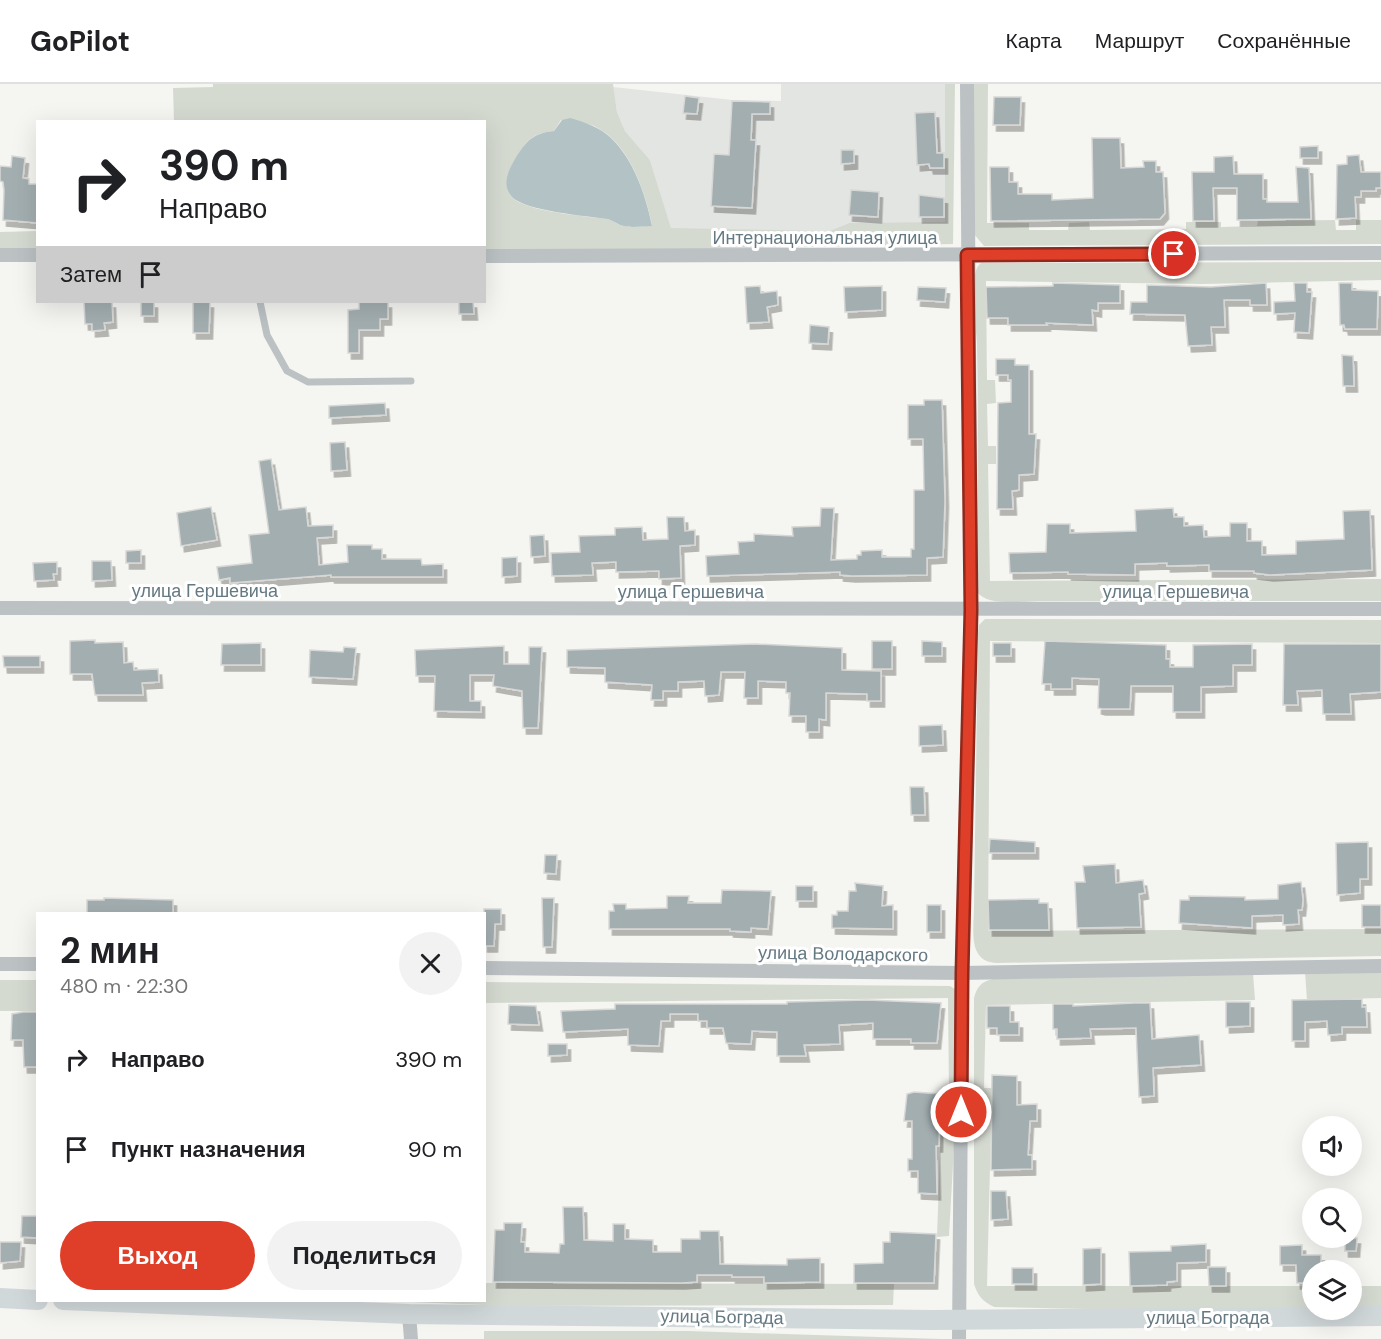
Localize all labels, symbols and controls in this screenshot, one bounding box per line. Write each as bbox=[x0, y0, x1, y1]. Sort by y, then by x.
text: GoPilot bbox=[30, 23, 130, 60]
text: Карта bbox=[1006, 27, 1062, 55]
text: Маршрут bbox=[1095, 27, 1184, 55]
text: Сохранённые bbox=[1217, 27, 1351, 55]
text: 390 m bbox=[159, 138, 289, 193]
icon: right bbox=[60, 144, 138, 222]
text: Направо bbox=[159, 191, 267, 226]
street label: Интернациональная улица bbox=[712, 226, 939, 250]
pin bbox=[1148, 228, 1199, 279]
icon: arrive bbox=[1157, 237, 1190, 270]
icon: arrive bbox=[134, 258, 167, 291]
text: Затем bbox=[60, 260, 122, 289]
street label: улица Гершевича bbox=[132, 579, 279, 603]
street label: улица Гершевича bbox=[618, 580, 765, 604]
street label: улица Гершевича bbox=[1103, 580, 1250, 604]
text: 2 мин bbox=[60, 927, 160, 974]
button: close bbox=[399, 932, 462, 995]
street label: улица Володарского bbox=[758, 941, 928, 967]
text: 480 m · 22:30 bbox=[60, 973, 188, 999]
icon: right bbox=[60, 1043, 93, 1076]
text: Направо bbox=[111, 1045, 205, 1074]
text: 390 m bbox=[395, 1045, 462, 1074]
position arrow bbox=[929, 1080, 993, 1144]
map controls bbox=[1302, 1116, 1362, 1320]
button: sound bbox=[1302, 1116, 1362, 1176]
icon: arrive bbox=[60, 1133, 93, 1166]
text: Пункт назначения bbox=[111, 1135, 306, 1164]
text: 90 m bbox=[408, 1135, 462, 1164]
button: search bbox=[1302, 1188, 1362, 1248]
button: Выход bbox=[60, 1221, 255, 1290]
button: Поделиться bbox=[267, 1221, 462, 1290]
button: layers bbox=[1302, 1260, 1362, 1320]
street label: улица Бограда bbox=[660, 1304, 785, 1330]
street label: улица Бограда bbox=[1146, 1306, 1271, 1330]

